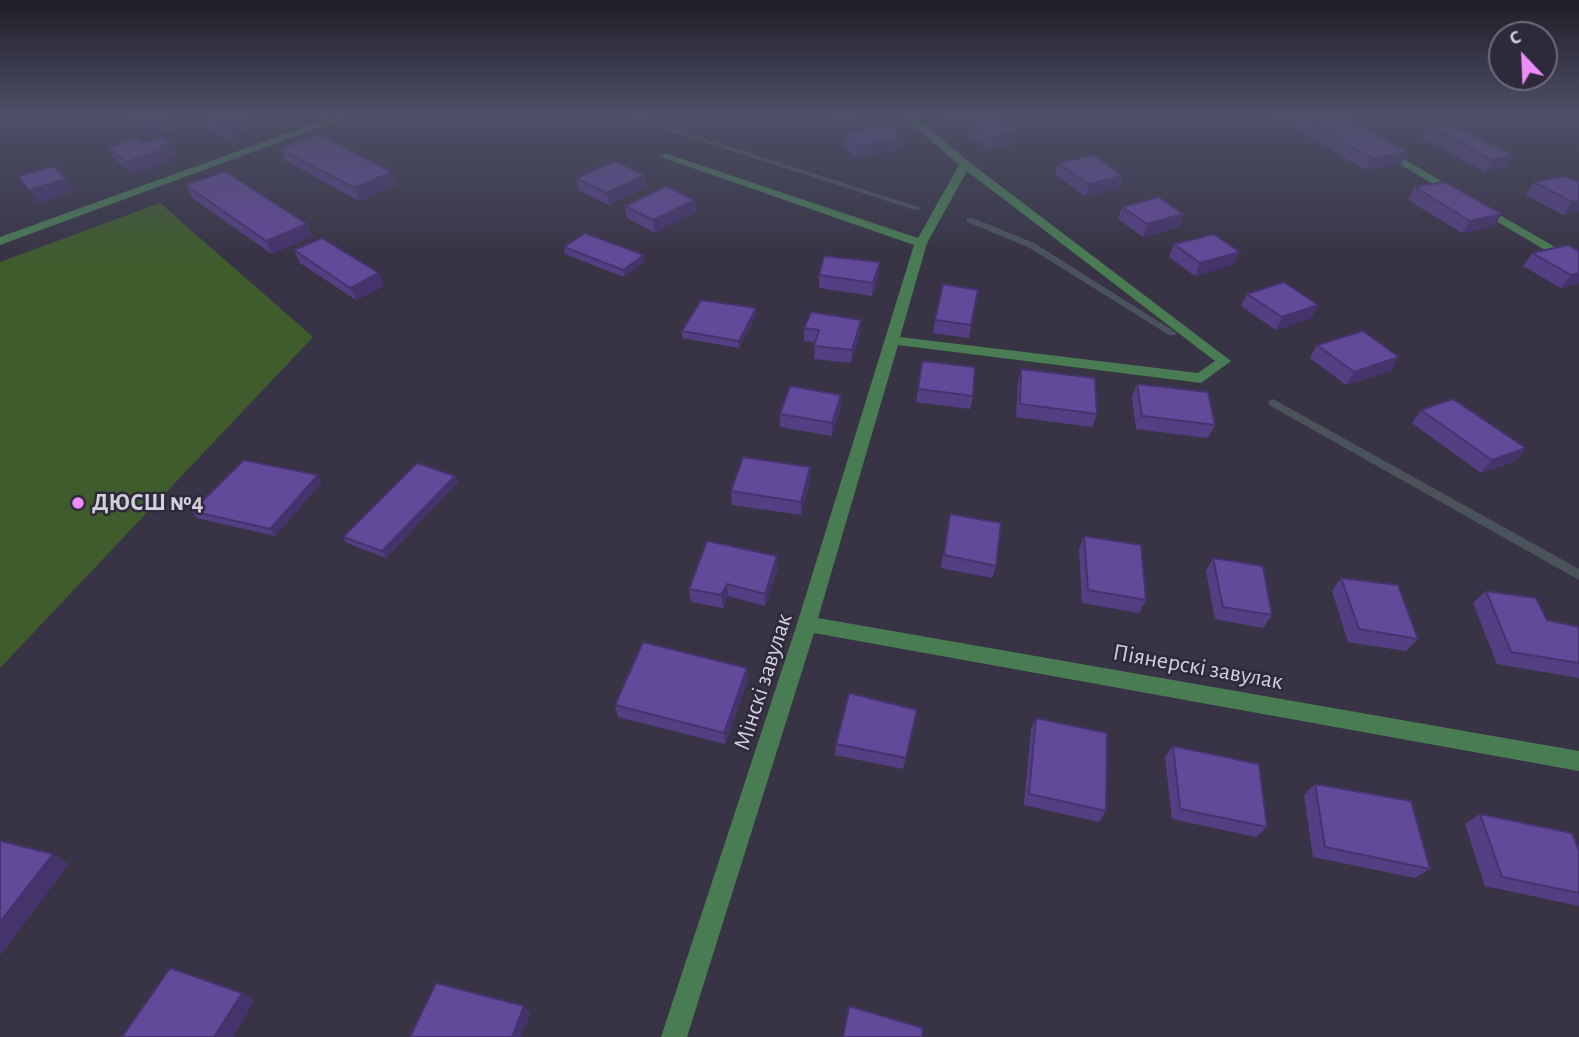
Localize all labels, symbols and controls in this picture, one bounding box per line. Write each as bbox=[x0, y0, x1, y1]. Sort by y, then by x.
north arrow bbox=[1488, 21, 1558, 91]
text: С bbox=[1507, 27, 1524, 49]
place label: ДЮСШ №4 bbox=[92, 489, 204, 517]
marker: ДЮСШ №4 bbox=[70, 495, 86, 511]
street label: Мінскі завулак bbox=[727, 610, 799, 754]
street label: Піянерскі завулак bbox=[1111, 638, 1285, 696]

